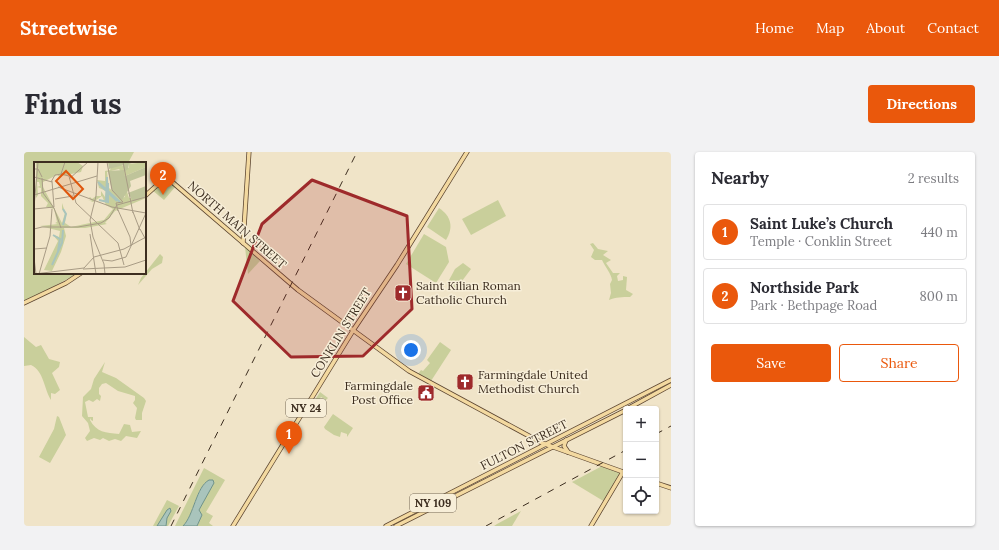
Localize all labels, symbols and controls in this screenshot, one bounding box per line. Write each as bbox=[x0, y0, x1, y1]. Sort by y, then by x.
text: Streetwise bbox=[20, 16, 117, 40]
text: Home bbox=[755, 19, 794, 37]
text: Map bbox=[816, 19, 844, 37]
text: About bbox=[866, 19, 905, 37]
text: Contact bbox=[927, 19, 979, 37]
button: Directions bbox=[868, 85, 975, 123]
text: Find us bbox=[24, 86, 122, 122]
inset map bbox=[34, 162, 146, 274]
pin: 2 bbox=[150, 162, 176, 195]
text: Nearby bbox=[711, 167, 769, 189]
text: 2 results bbox=[908, 170, 959, 187]
street label: NORTH MAIN STREET bbox=[185, 178, 290, 272]
text: Saint Luke’s Church bbox=[750, 214, 893, 233]
text: 1 bbox=[722, 224, 728, 241]
text: 440 m bbox=[921, 224, 958, 241]
text: Temple · Conklin Street bbox=[750, 233, 892, 250]
place label: Saint Kilian Roman Catholic Church bbox=[416, 278, 521, 307]
text: Northside Park bbox=[750, 278, 859, 297]
church icon: Saint Kilian Roman Catholic Church bbox=[393, 283, 413, 303]
street label: CONKLIN STREET bbox=[307, 285, 374, 380]
text: 2 bbox=[722, 288, 728, 305]
text: 800 m bbox=[920, 288, 958, 305]
text: Park · Bethpage Road bbox=[750, 297, 877, 314]
your location bbox=[401, 340, 421, 360]
button: Save bbox=[711, 344, 831, 382]
button: Share bbox=[839, 344, 959, 382]
place label: Farmingdale United Methodist Church bbox=[478, 367, 588, 396]
church icon: Farmingdale United Methodist Church bbox=[455, 372, 475, 392]
place label: Farmingdale Post Office bbox=[344, 378, 413, 407]
public building icon: Farmingdale Post Office bbox=[416, 383, 436, 403]
road number: NY 24 bbox=[286, 399, 326, 417]
map controls bbox=[623, 406, 659, 514]
button: + bbox=[623, 406, 659, 442]
street label: FULTON STREET bbox=[478, 416, 570, 473]
pin: 1 bbox=[276, 421, 302, 454]
button: − bbox=[623, 442, 659, 478]
button: locate bbox=[623, 478, 659, 514]
road number: NY 109 bbox=[410, 494, 456, 512]

